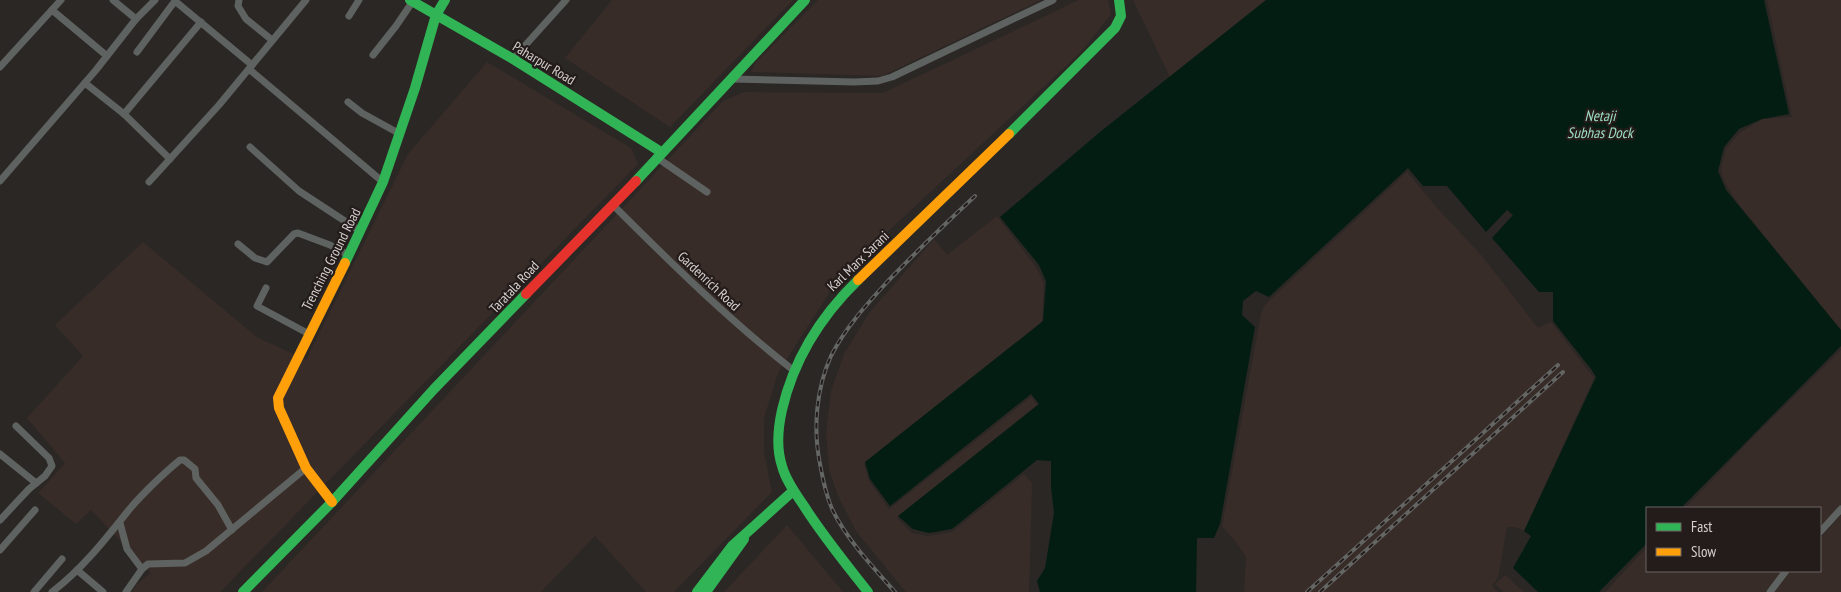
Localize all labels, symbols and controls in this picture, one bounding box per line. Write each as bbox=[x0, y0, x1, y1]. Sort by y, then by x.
street label: Paharpur Road bbox=[509, 37, 579, 89]
water label: Netaji Subhas Dock bbox=[1567, 106, 1635, 142]
street label: Trenching Ground Road bbox=[298, 205, 364, 313]
street label: Karl Marx Sarani bbox=[823, 227, 893, 295]
street label: Gardenrich Road bbox=[674, 247, 744, 315]
street label: Taratala Road bbox=[485, 257, 543, 317]
legend bbox=[1646, 507, 1821, 572]
text: Fast bbox=[1691, 517, 1712, 536]
text: Slow bbox=[1691, 542, 1716, 561]

